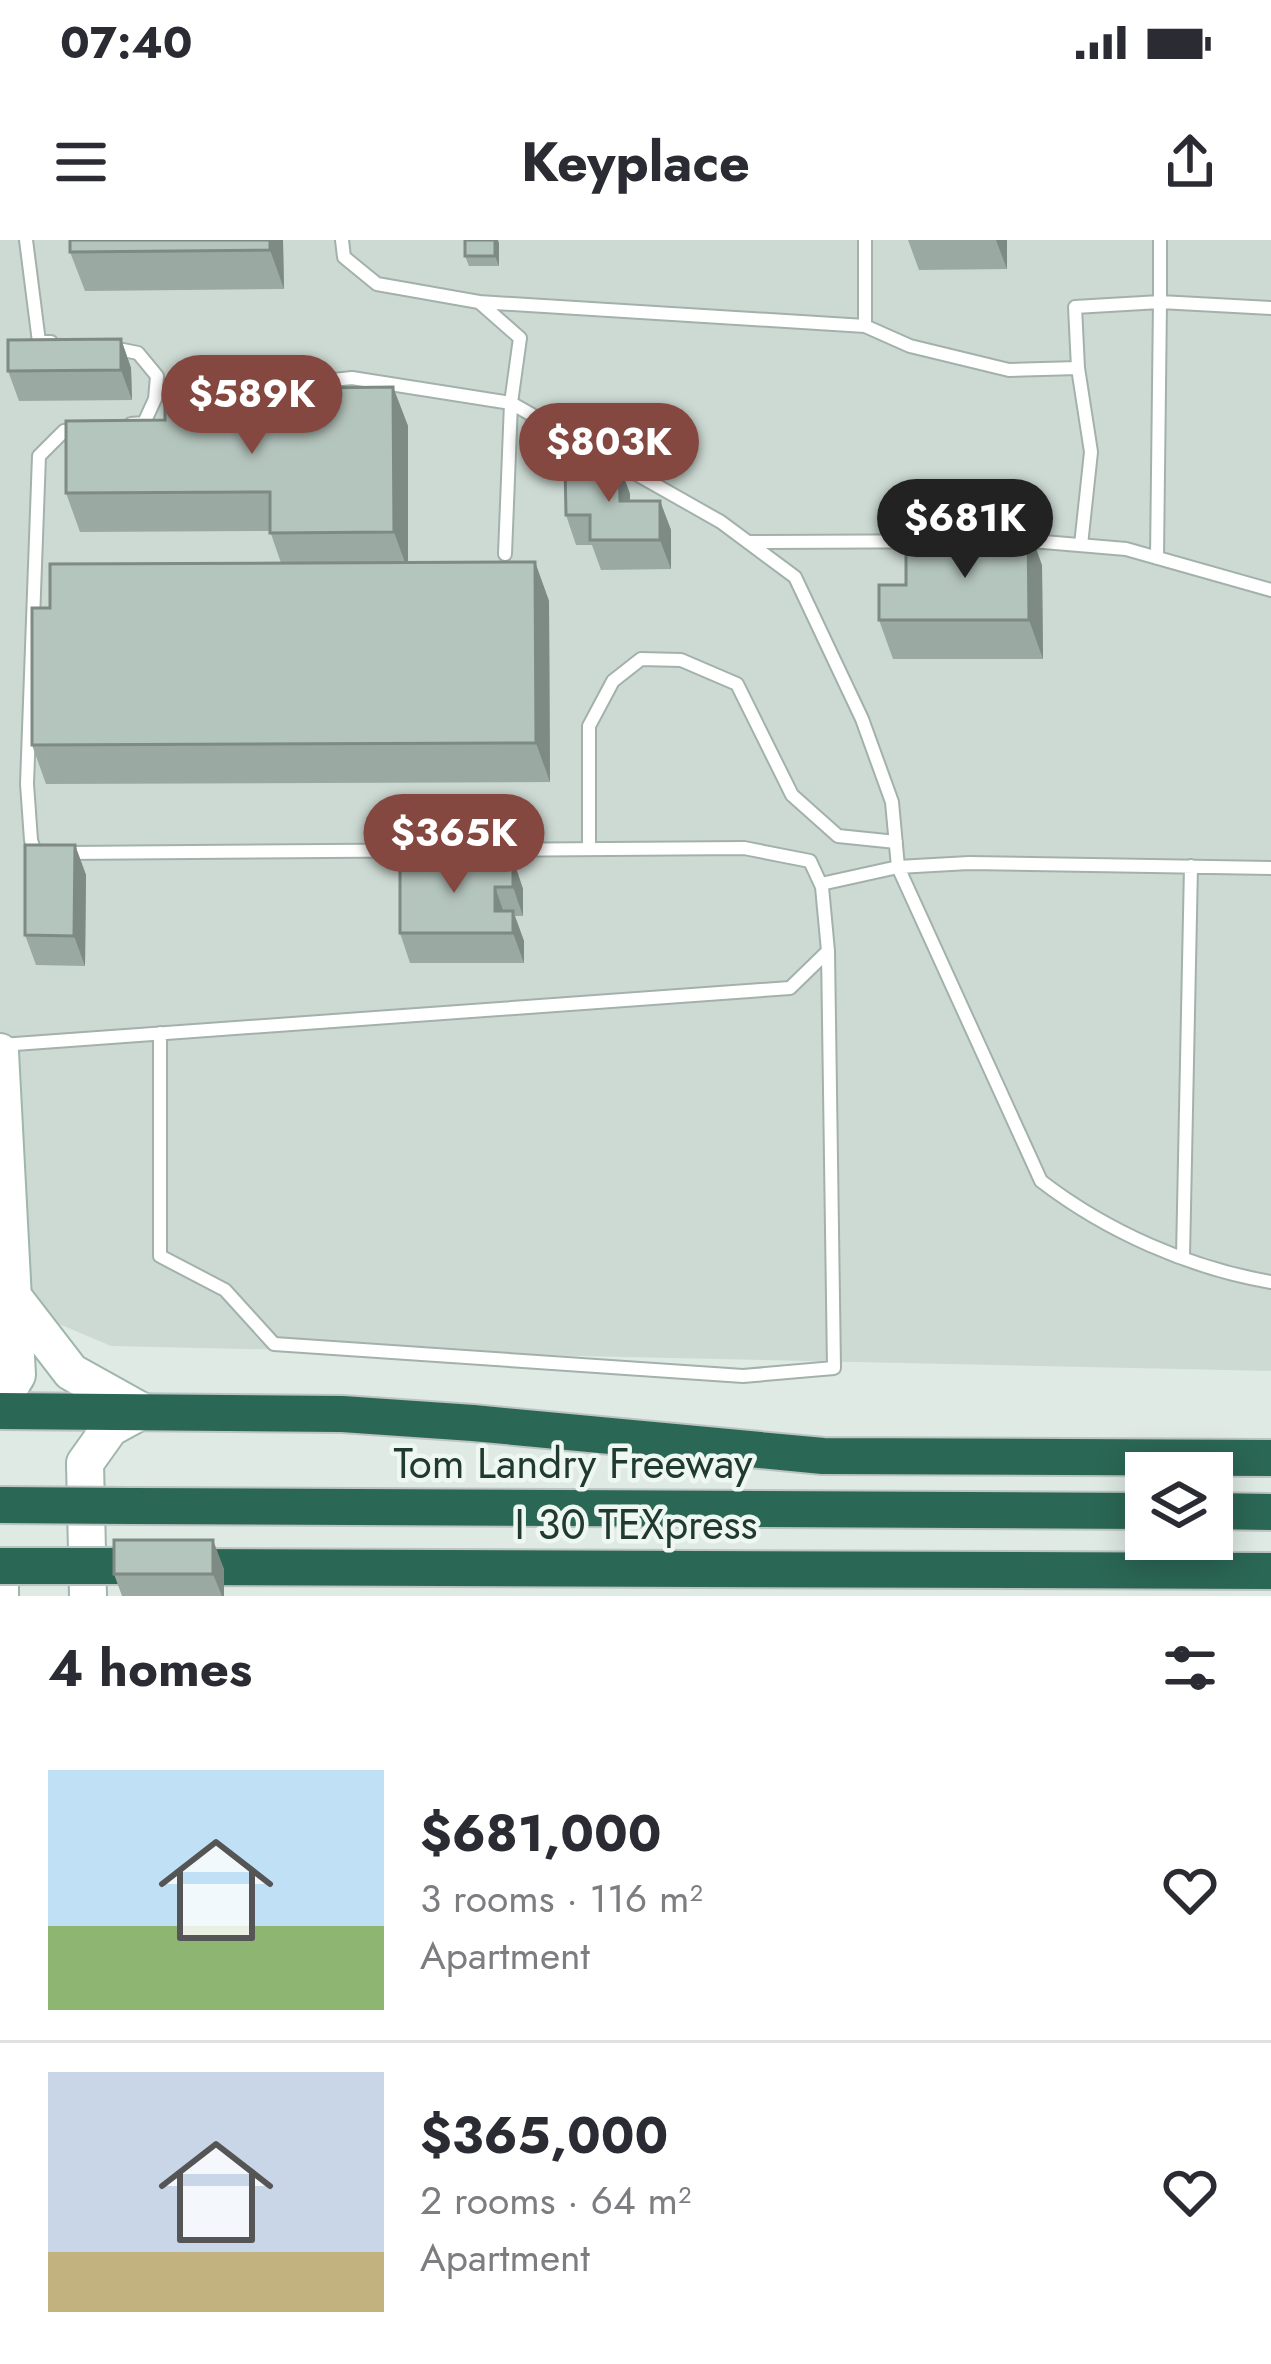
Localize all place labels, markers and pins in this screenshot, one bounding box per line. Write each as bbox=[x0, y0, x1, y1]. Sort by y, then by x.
pin: $589K bbox=[168, 355, 336, 457]
pin: $803K bbox=[525, 403, 693, 505]
pin: $681K bbox=[881, 479, 1049, 581]
pin: $365K bbox=[370, 794, 538, 896]

